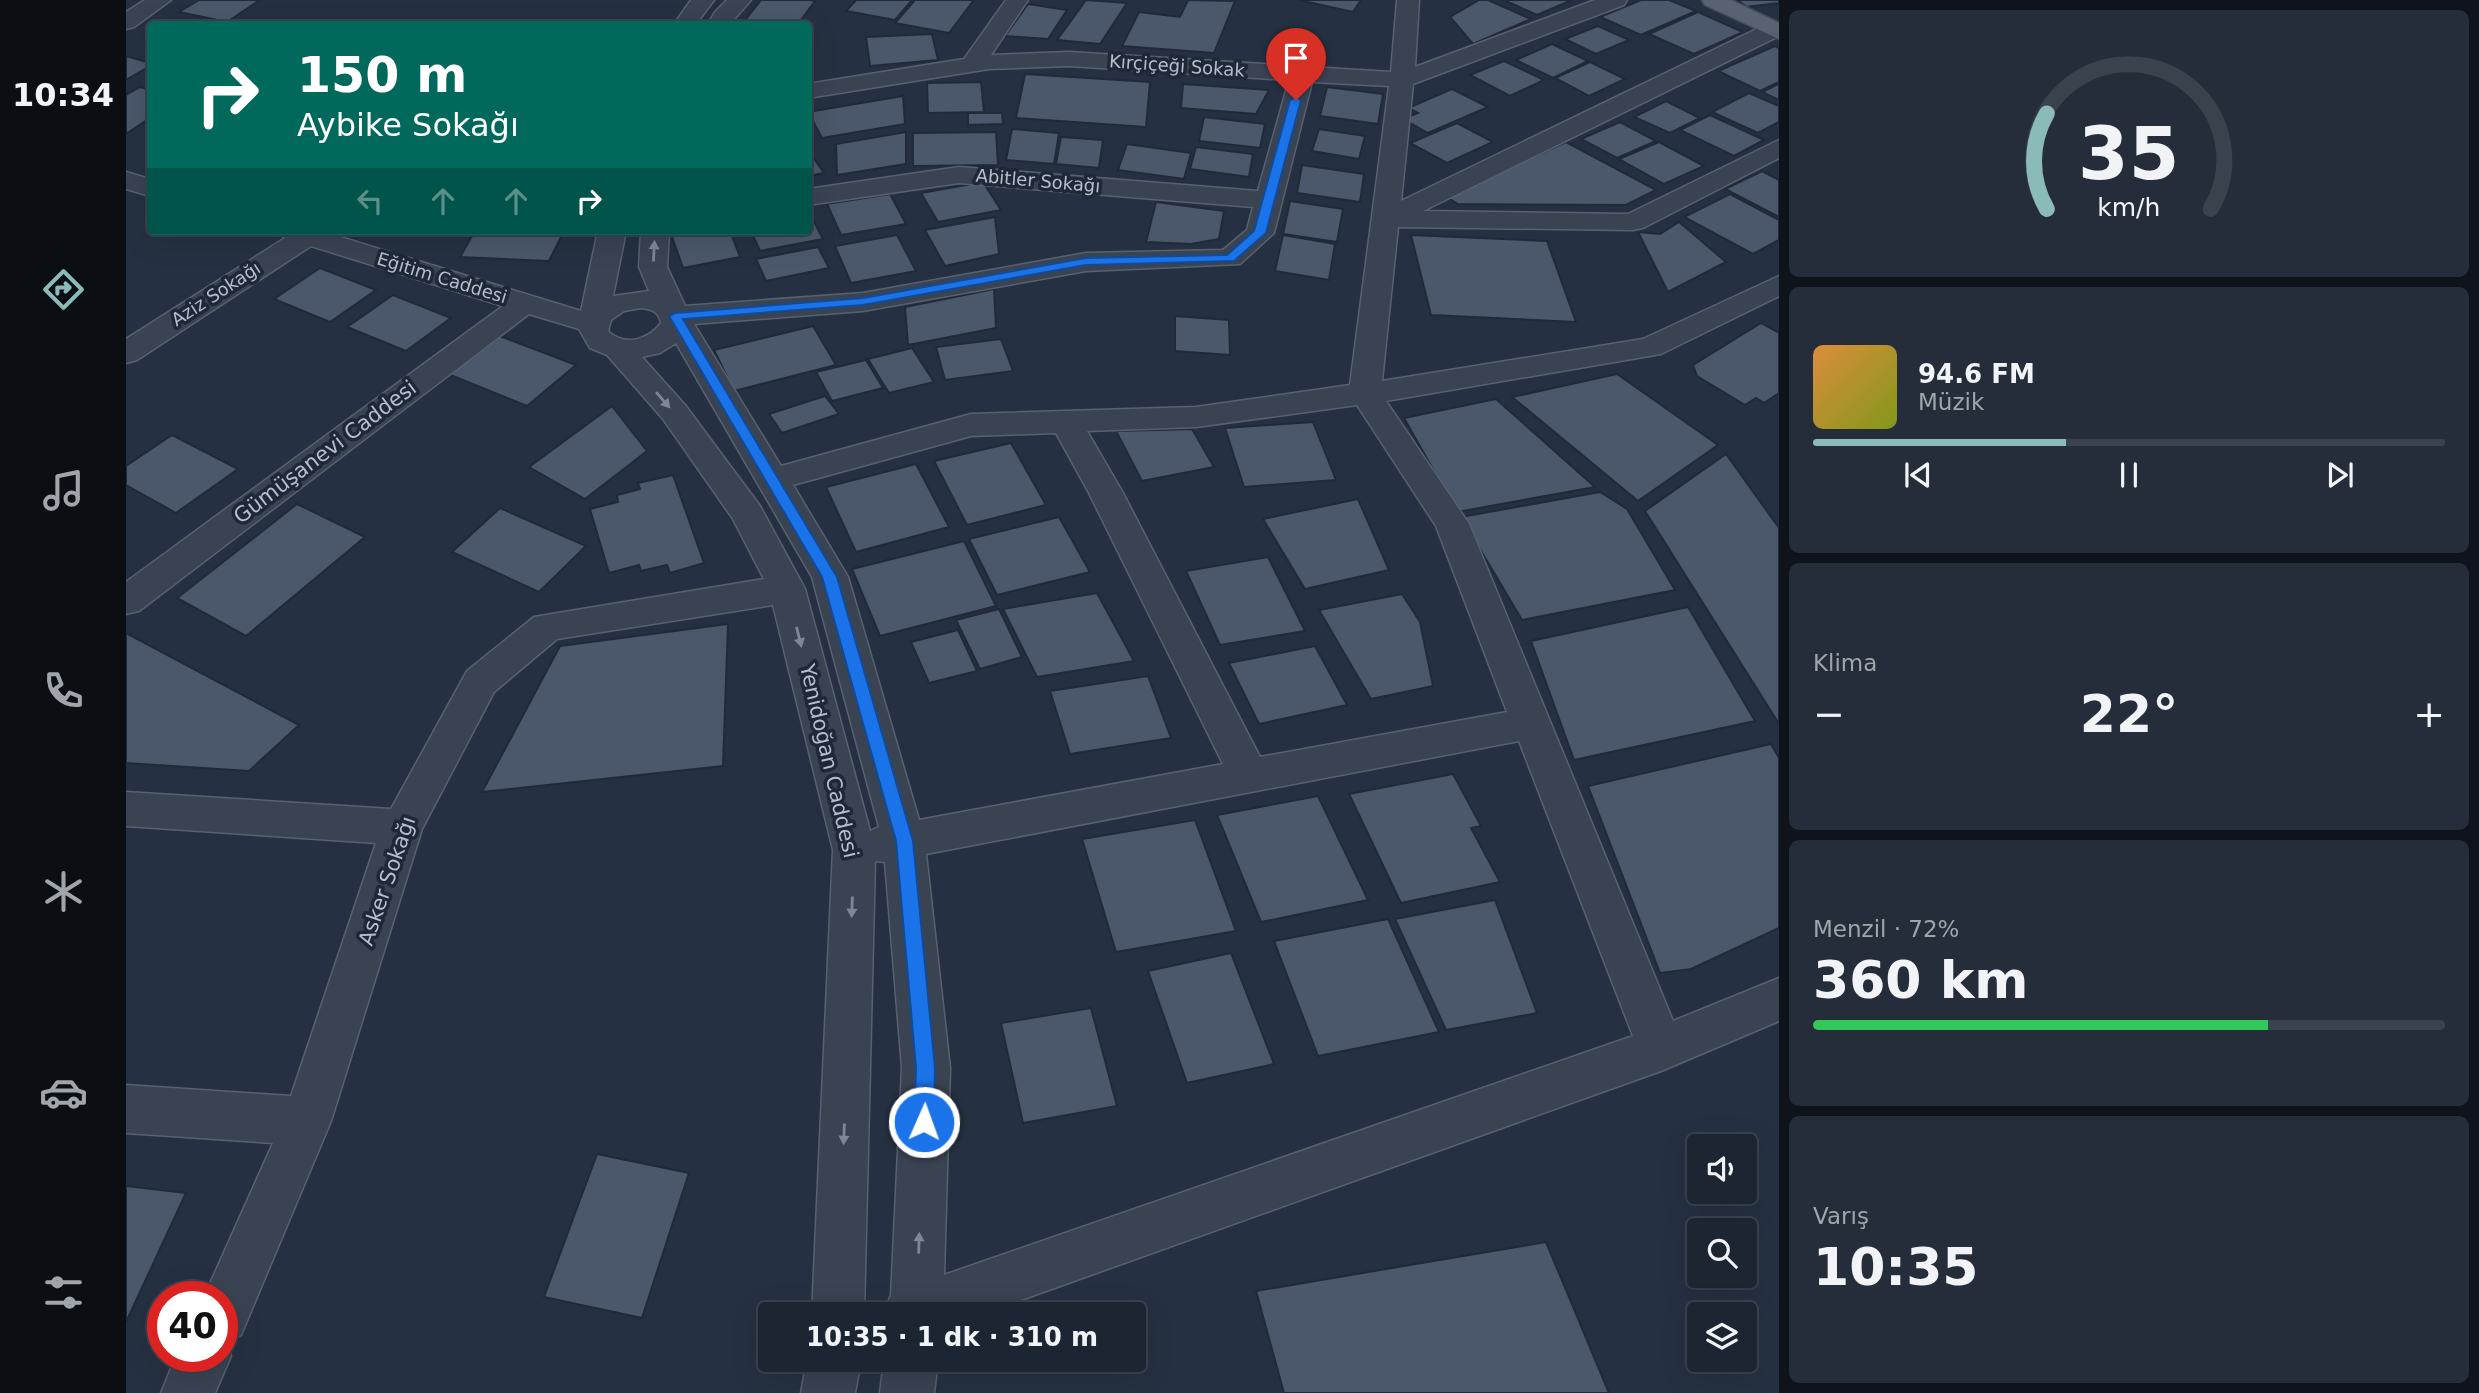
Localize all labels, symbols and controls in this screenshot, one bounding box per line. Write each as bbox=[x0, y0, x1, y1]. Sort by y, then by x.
pin bbox=[1266, 28, 1326, 100]
icon: arrive bbox=[1277, 39, 1315, 77]
text: 150 m bbox=[297, 47, 467, 104]
icon: right bbox=[182, 49, 273, 140]
street label: Kırçiçeği Sokak bbox=[1109, 50, 1246, 81]
text: 10:34 bbox=[12, 76, 114, 114]
text: Aybike Sokağı bbox=[297, 106, 519, 144]
text: 35 bbox=[2078, 112, 2180, 197]
street label: Abitler Sokağı bbox=[975, 165, 1101, 196]
icon: left bbox=[351, 182, 389, 220]
icon: ahead bbox=[424, 182, 462, 220]
icon: ahead bbox=[497, 182, 535, 220]
icon: right bbox=[570, 182, 608, 220]
text: km/h bbox=[2097, 193, 2161, 222]
one-way arrow bbox=[649, 240, 660, 262]
street label: Eğitim Caddesi bbox=[375, 248, 510, 307]
street label: Aziz Sokağı bbox=[167, 257, 264, 330]
icon: directions bbox=[39, 265, 88, 314]
text: 94.6 FM bbox=[1918, 359, 2035, 389]
street label: Gümüşanevi Caddesi bbox=[229, 376, 421, 528]
text: Müzik bbox=[1918, 389, 1984, 415]
one-way arrow bbox=[655, 391, 671, 409]
icon: previous bbox=[1899, 456, 1937, 494]
icon: pause bbox=[2110, 456, 2148, 494]
icon: next bbox=[2321, 456, 2359, 494]
icon: music bbox=[39, 466, 88, 515]
one-way arrow bbox=[795, 627, 805, 648]
text: Klima bbox=[1813, 650, 1877, 676]
street label: Yenidoğan Caddesi bbox=[795, 661, 863, 860]
icon: phone bbox=[39, 666, 88, 715]
text: 22° bbox=[2080, 684, 2178, 744]
text: − bbox=[1813, 692, 1845, 736]
text: + bbox=[2413, 692, 2445, 736]
street label: Asker Sokağı bbox=[354, 813, 420, 949]
icon: climate bbox=[39, 867, 88, 916]
one-way arrow bbox=[847, 896, 858, 918]
text: Menzil · 72% bbox=[1813, 916, 1959, 942]
text: 360 km bbox=[1813, 950, 2028, 1010]
icon: car bbox=[39, 1068, 88, 1117]
position arrow bbox=[887, 1085, 961, 1159]
one-way arrow bbox=[839, 1123, 850, 1145]
map controls bbox=[1687, 1134, 1757, 1372]
button: sound bbox=[1687, 1134, 1757, 1204]
text: Varış bbox=[1813, 1203, 1869, 1229]
button: search bbox=[1687, 1218, 1757, 1288]
one-way arrow bbox=[914, 1232, 925, 1254]
text: 10:35 bbox=[1813, 1237, 1979, 1297]
icon: filters bbox=[39, 1268, 88, 1317]
speed limit sign: 40 bbox=[147, 1281, 238, 1372]
button: layers bbox=[1687, 1302, 1757, 1372]
text: 10:35 · 1 dk · 310 m bbox=[806, 1322, 1098, 1352]

